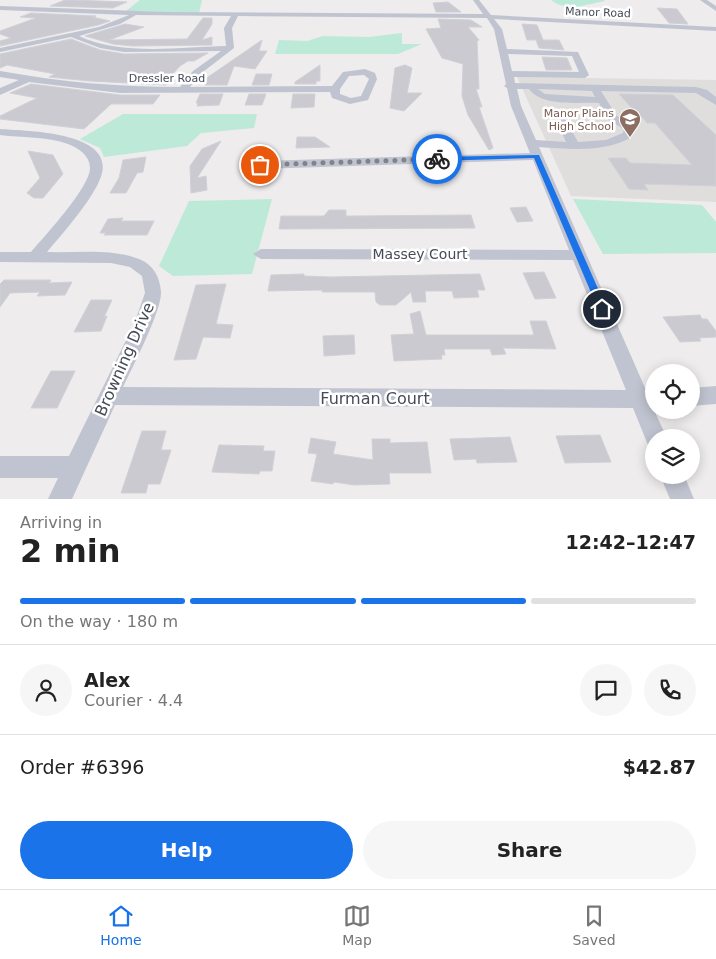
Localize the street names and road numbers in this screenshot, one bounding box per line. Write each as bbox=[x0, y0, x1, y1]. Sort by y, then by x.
street label: Manor Road bbox=[565, 5, 631, 20]
street label: Dressler Road bbox=[129, 72, 205, 85]
street label: Massey Court bbox=[372, 246, 468, 262]
street label: Browning Drive bbox=[91, 299, 158, 419]
street label: Furman Court bbox=[320, 389, 430, 408]

